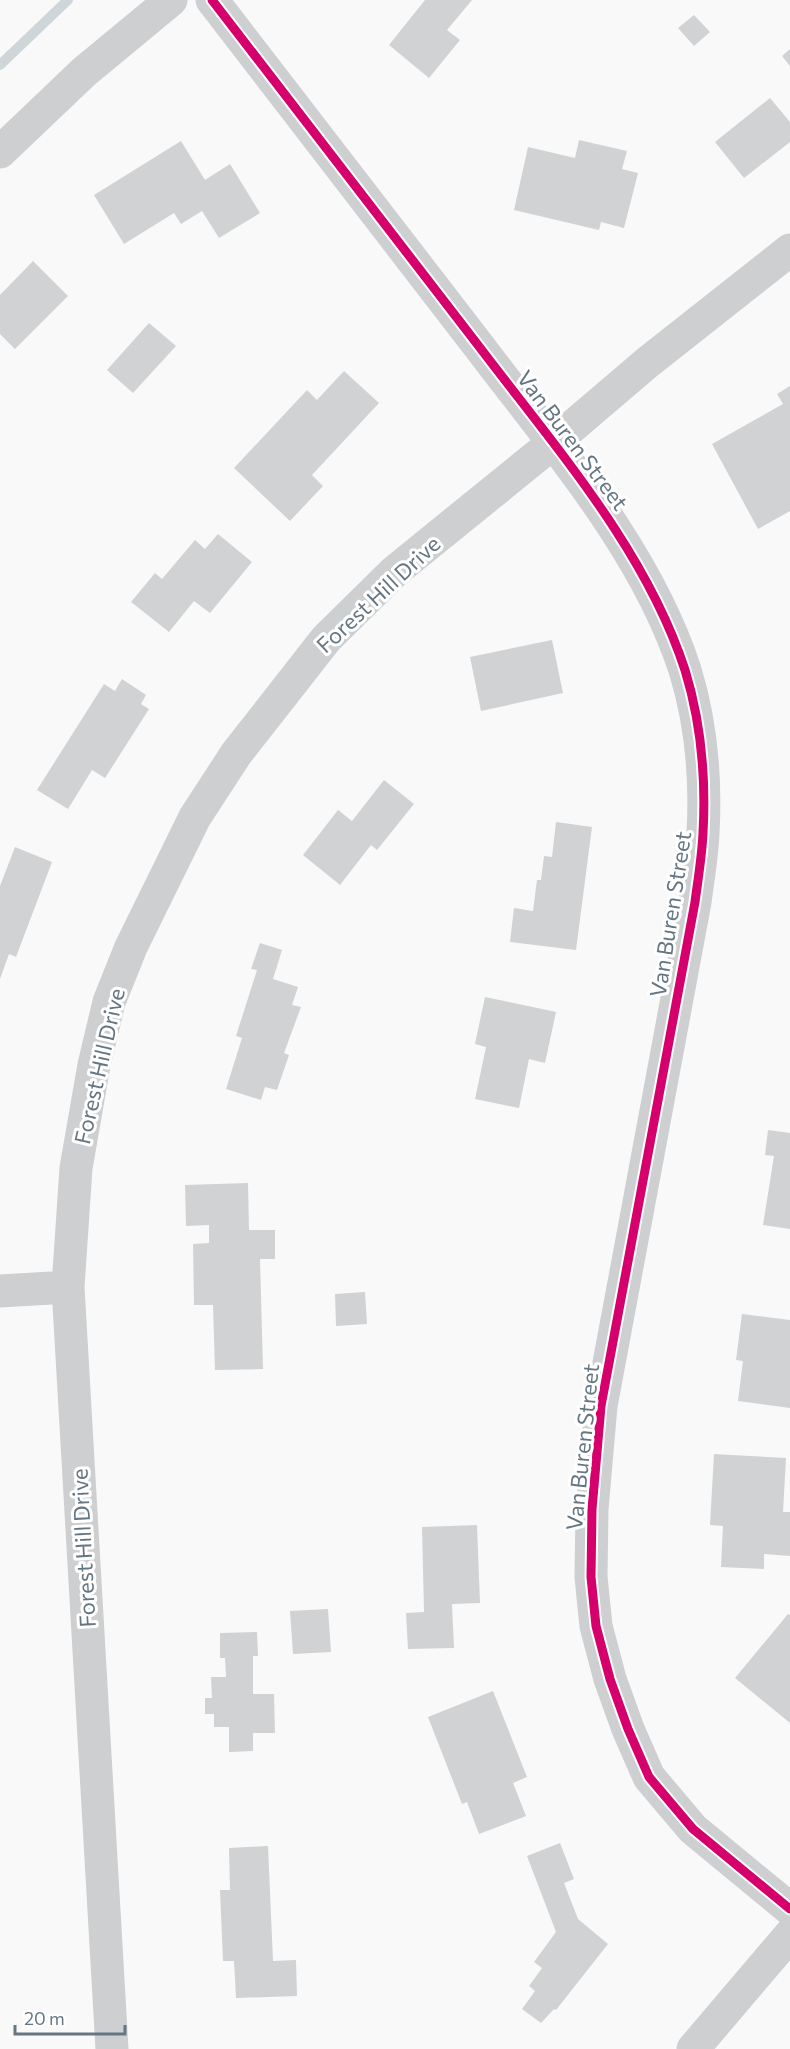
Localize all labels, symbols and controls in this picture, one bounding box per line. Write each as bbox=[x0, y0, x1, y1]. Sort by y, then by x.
street label: Van Buren Street bbox=[512, 365, 634, 515]
street label: Forest Hill Drive bbox=[311, 530, 445, 658]
street label: Van Buren Street bbox=[644, 829, 696, 999]
street label: Forest Hill Drive bbox=[68, 985, 130, 1147]
street label: Van Buren Street bbox=[560, 1362, 604, 1532]
street label: Forest Hill Drive bbox=[65, 1468, 101, 1628]
scale bar bbox=[15, 1998, 124, 2036]
text: 20 m bbox=[24, 2007, 65, 2029]

